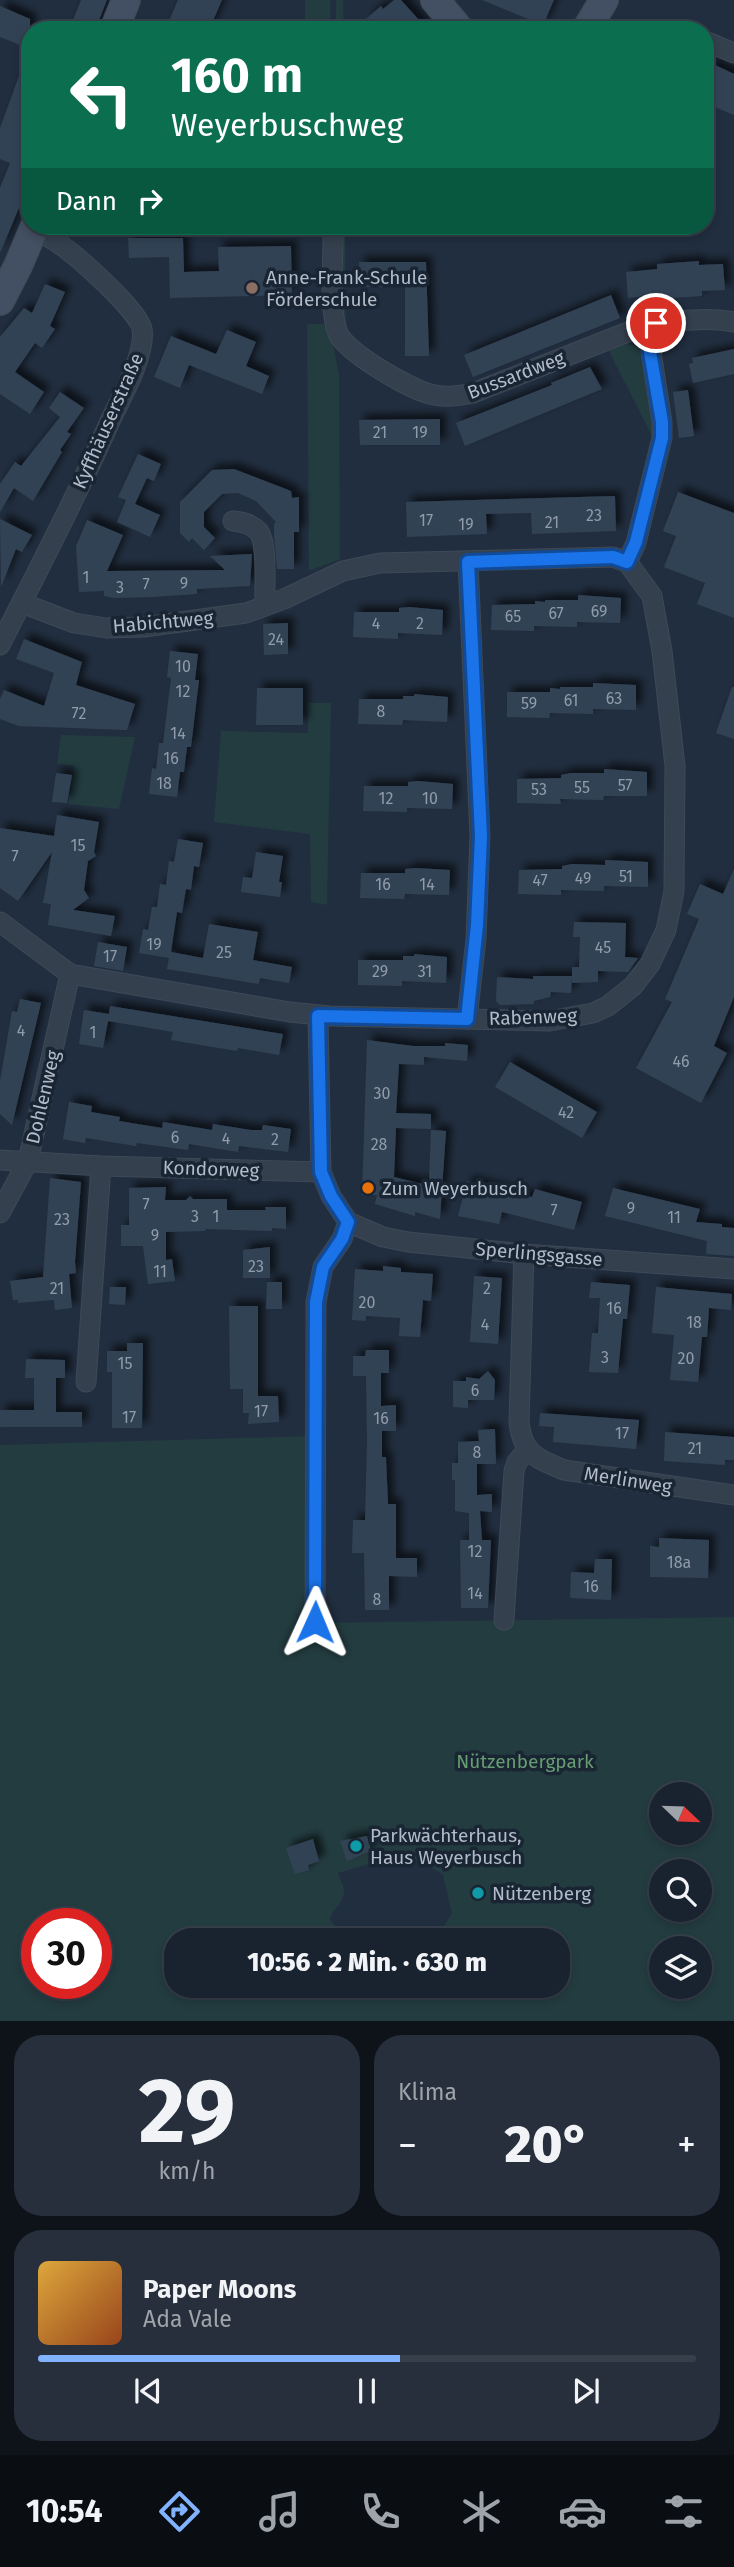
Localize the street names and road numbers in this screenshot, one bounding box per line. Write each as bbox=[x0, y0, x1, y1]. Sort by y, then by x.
street label: Bussardweg bbox=[464, 346, 568, 404]
street label: Kyffhäuserstraße bbox=[68, 350, 148, 492]
street label: Habichtweg bbox=[112, 606, 214, 638]
street label: Rabenweg bbox=[488, 1004, 578, 1030]
street label: Dohlenweg bbox=[21, 1048, 65, 1146]
street label: Kondorweg bbox=[162, 1156, 260, 1182]
street label: Sperlingsgasse bbox=[474, 1237, 604, 1271]
street label: Merlinweg bbox=[583, 1462, 674, 1498]

